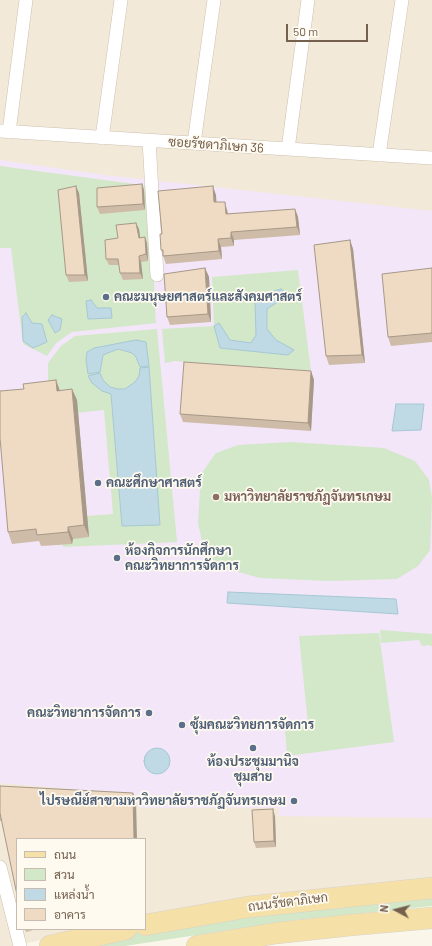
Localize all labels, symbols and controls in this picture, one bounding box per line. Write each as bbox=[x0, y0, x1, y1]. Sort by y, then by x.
scale bar bbox=[288, 16, 370, 42]
text: 50 m bbox=[293, 24, 318, 38]
street label: ซอยรัชดาภิเษก 36 bbox=[168, 134, 264, 156]
place label: คณะมนุษยศาสตร์และสังคมศาสตร์ bbox=[114, 289, 302, 305]
marker: คณะมนุษยศาสตร์และสังคมศาสตร์ bbox=[101, 292, 111, 302]
place label: คณะศึกษาศาสตร์ bbox=[106, 475, 202, 491]
marker: คณะศึกษาศาสตร์ bbox=[93, 478, 103, 488]
place label: มหาวิทยาลัยราชภัฏจันทรเกษม bbox=[224, 489, 391, 505]
marker: มหาวิทยาลัยราชภัฏจันทรเกษม bbox=[211, 492, 221, 502]
place label: ห้องกิจการนักศึกษา คณะวิทยาการจัดการ bbox=[125, 543, 239, 574]
marker: ห้องกิจการนักศึกษา คณะวิทยาการจัดการ bbox=[112, 553, 122, 563]
place label: คณะวิทยาการจัดการ bbox=[27, 705, 141, 721]
marker: คณะวิทยาการจัดการ bbox=[144, 708, 154, 718]
place label: ซุ้มคณะวิทยการจัดการ bbox=[190, 717, 314, 733]
marker: ซุ้มคณะวิทยการจัดการ bbox=[177, 720, 187, 730]
marker: ห้องประชุมมานิจ ชุมสาย bbox=[248, 743, 258, 753]
place label: ห้องประชุมมานิจ ชุมสาย bbox=[207, 754, 299, 785]
place label: ไปรษณีย์สาขามหาวิทยาลัยราชภัฏจันทรเกษม bbox=[40, 793, 286, 809]
marker: ไปรษณีย์สาขามหาวิทยาลัยราชภัฏจันทรเกษม bbox=[289, 796, 299, 806]
legend bbox=[16, 838, 146, 930]
text: ถนน bbox=[54, 847, 76, 861]
text: สวน bbox=[54, 867, 75, 881]
text: แหล่งน้ำ bbox=[54, 887, 94, 901]
street label: ถนนรัชดาภิเษก bbox=[247, 889, 329, 915]
north arrow bbox=[376, 890, 416, 930]
text: N bbox=[377, 904, 390, 913]
text: อาคาร bbox=[54, 907, 86, 921]

